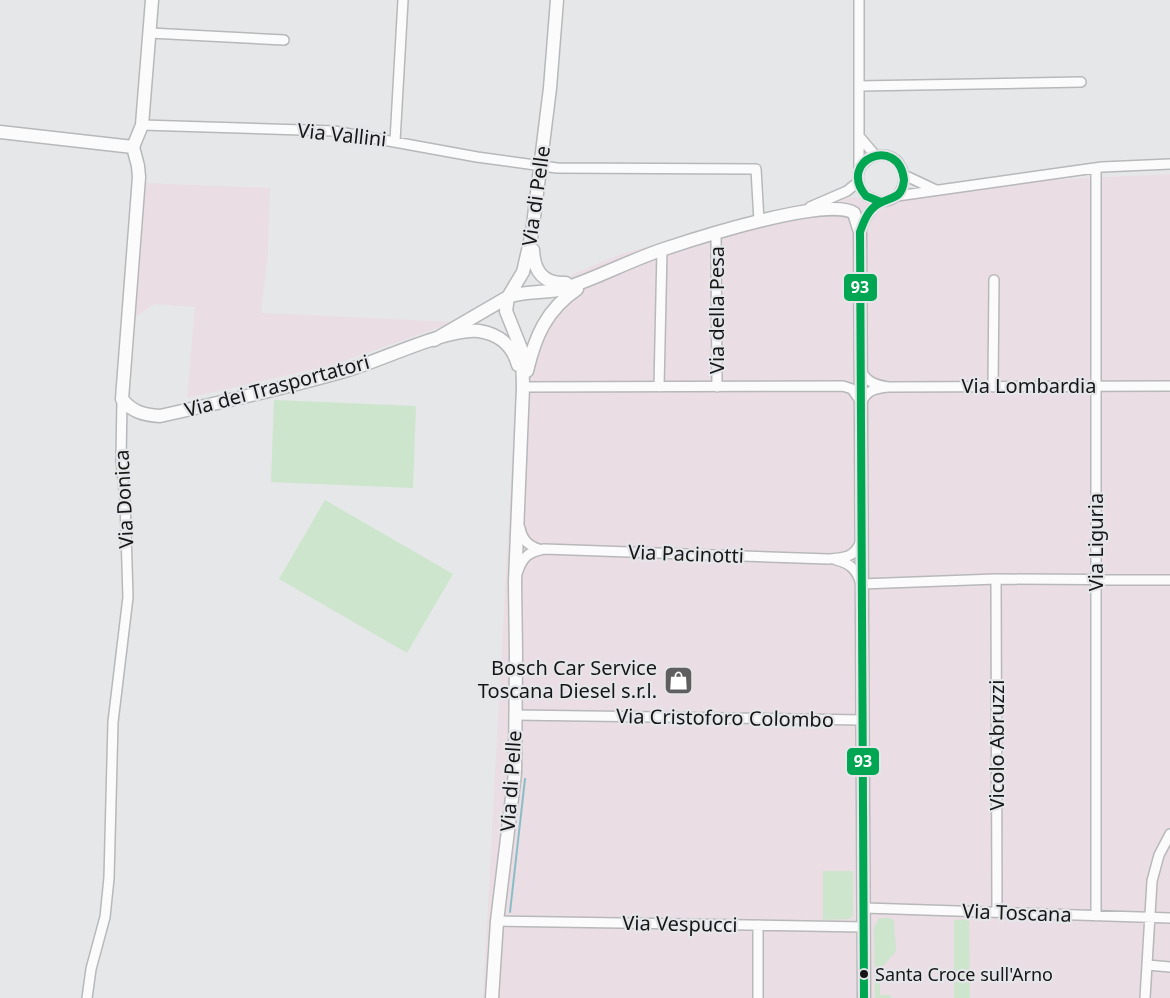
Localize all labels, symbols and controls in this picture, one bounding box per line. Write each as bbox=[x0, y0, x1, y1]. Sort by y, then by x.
street label: Via Vallini bbox=[296, 116, 388, 153]
street label: Via di Pelle bbox=[515, 144, 556, 248]
street label: Via della Pesa bbox=[703, 246, 730, 374]
line badge: 93 bbox=[843, 273, 878, 302]
text: 93 bbox=[851, 276, 869, 298]
street label: Via dei Trasportatori bbox=[182, 348, 372, 423]
street label: Via Lombardia bbox=[962, 372, 1096, 399]
street label: Via Donica bbox=[107, 449, 140, 549]
street label: Via Liguria bbox=[1082, 493, 1109, 591]
street label: Via Pacinotti bbox=[628, 538, 744, 569]
place label: Bosch Car Service Toscana Diesel s.r.l. bbox=[478, 654, 657, 704]
shop icon: Bosch Car Service Toscana Diesel s.r.l. bbox=[662, 664, 694, 696]
street label: Vicolo Abruzzi bbox=[983, 680, 1010, 810]
street label: Via Cristoforo Colombo bbox=[616, 702, 834, 733]
street label: Via di Pelle bbox=[494, 730, 527, 832]
line badge: 93 bbox=[846, 747, 880, 776]
text: 93 bbox=[854, 750, 872, 772]
street label: Via Toscana bbox=[962, 897, 1072, 928]
street label: Via Vespucci bbox=[622, 909, 738, 938]
place label: Santa Croce sull'Arno bbox=[875, 962, 1053, 986]
marker: Santa Croce sull'Arno bbox=[858, 968, 870, 980]

